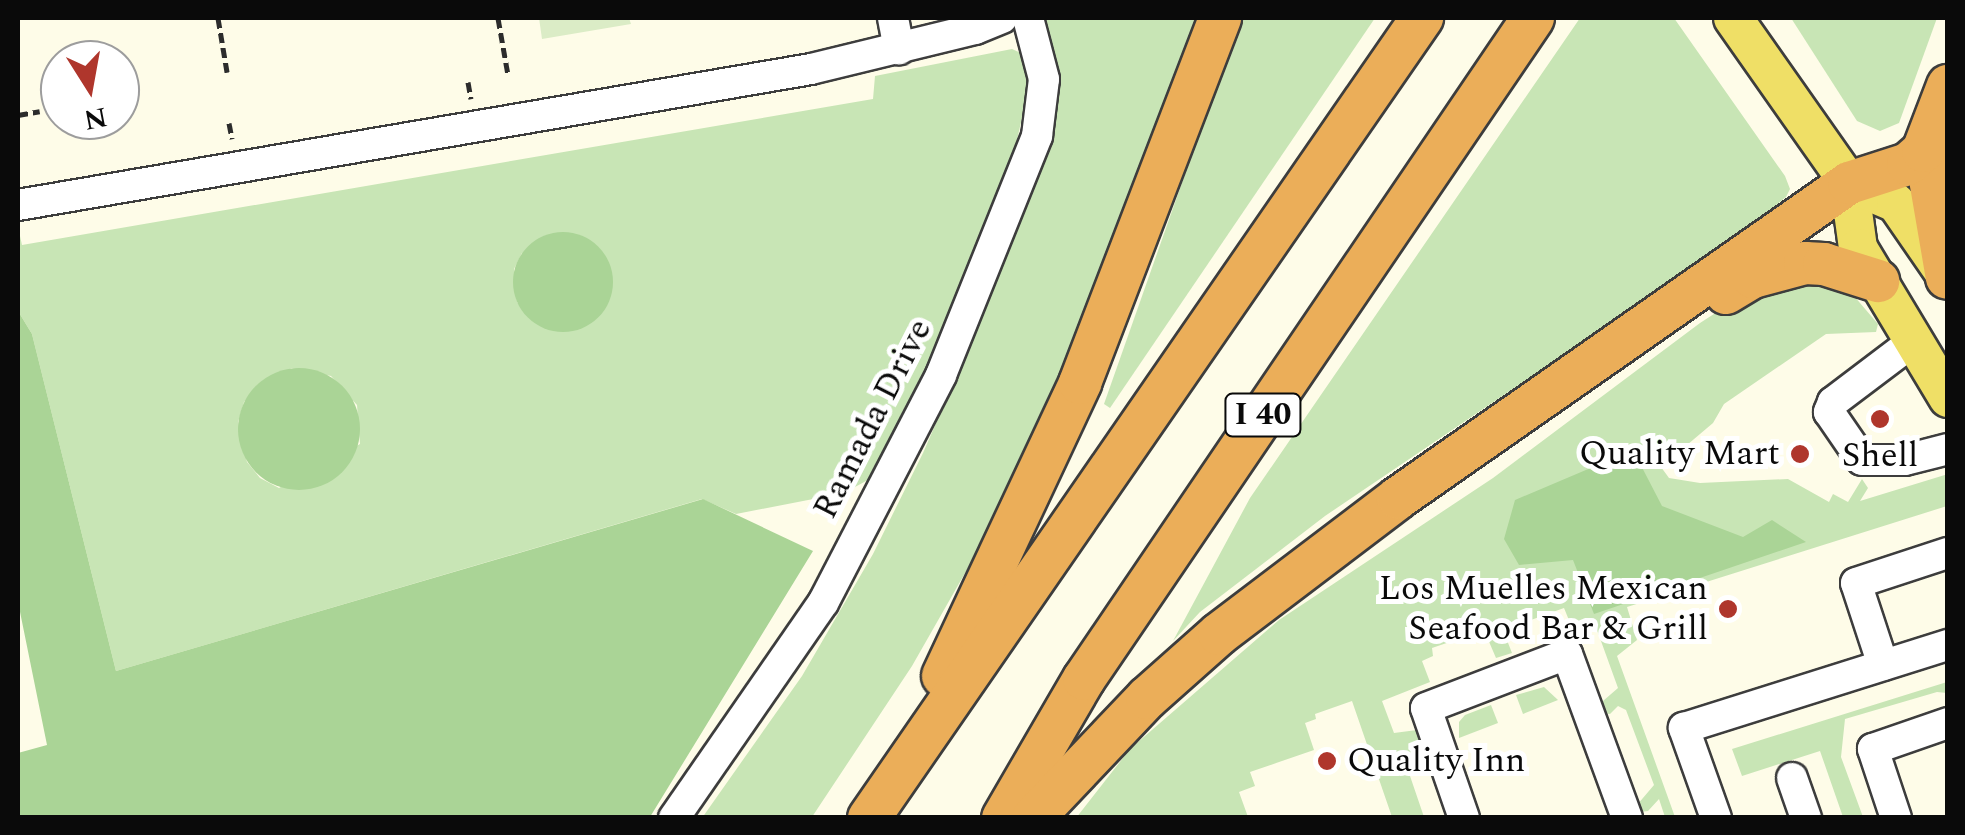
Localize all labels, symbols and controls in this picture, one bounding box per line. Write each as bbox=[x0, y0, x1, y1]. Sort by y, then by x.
north arrow bbox=[40, 40, 140, 140]
text: N bbox=[80, 95, 111, 141]
street label: Ramada Drive bbox=[805, 312, 941, 526]
road number: I 40 bbox=[1223, 388, 1303, 442]
marker: Shell bbox=[1869, 408, 1891, 430]
place label: Quality Mart bbox=[1579, 433, 1780, 475]
place label: Shell bbox=[1842, 435, 1918, 477]
marker: Quality Mart bbox=[1789, 443, 1811, 465]
place label: Los Muelles Mexican Seafood Bar & Grill bbox=[1379, 568, 1708, 650]
marker: Los Muelles Mexican Seafood Bar & Grill bbox=[1717, 598, 1739, 620]
place label: Quality Inn bbox=[1347, 740, 1525, 782]
marker: Quality Inn bbox=[1316, 750, 1338, 772]

